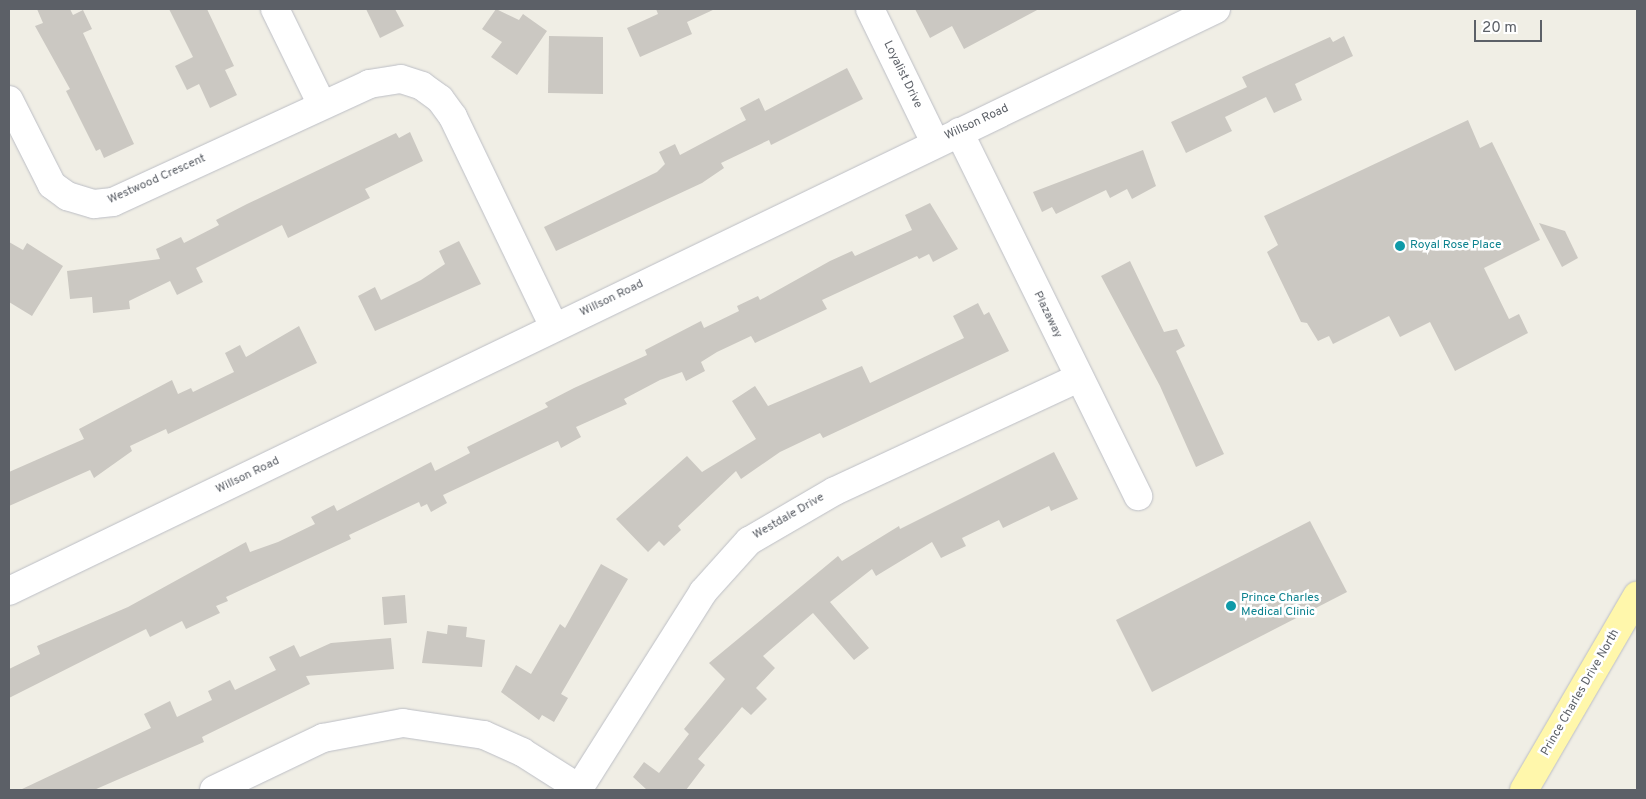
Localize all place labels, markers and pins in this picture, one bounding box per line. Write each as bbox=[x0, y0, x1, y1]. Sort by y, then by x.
place label: Royal Rose Place bbox=[1410, 239, 1501, 253]
marker: Royal Rose Place bbox=[1394, 240, 1406, 252]
place label: Prince Charles Medical Clinic bbox=[1241, 592, 1319, 620]
marker: Prince Charles Medical Clinic bbox=[1225, 600, 1237, 612]

